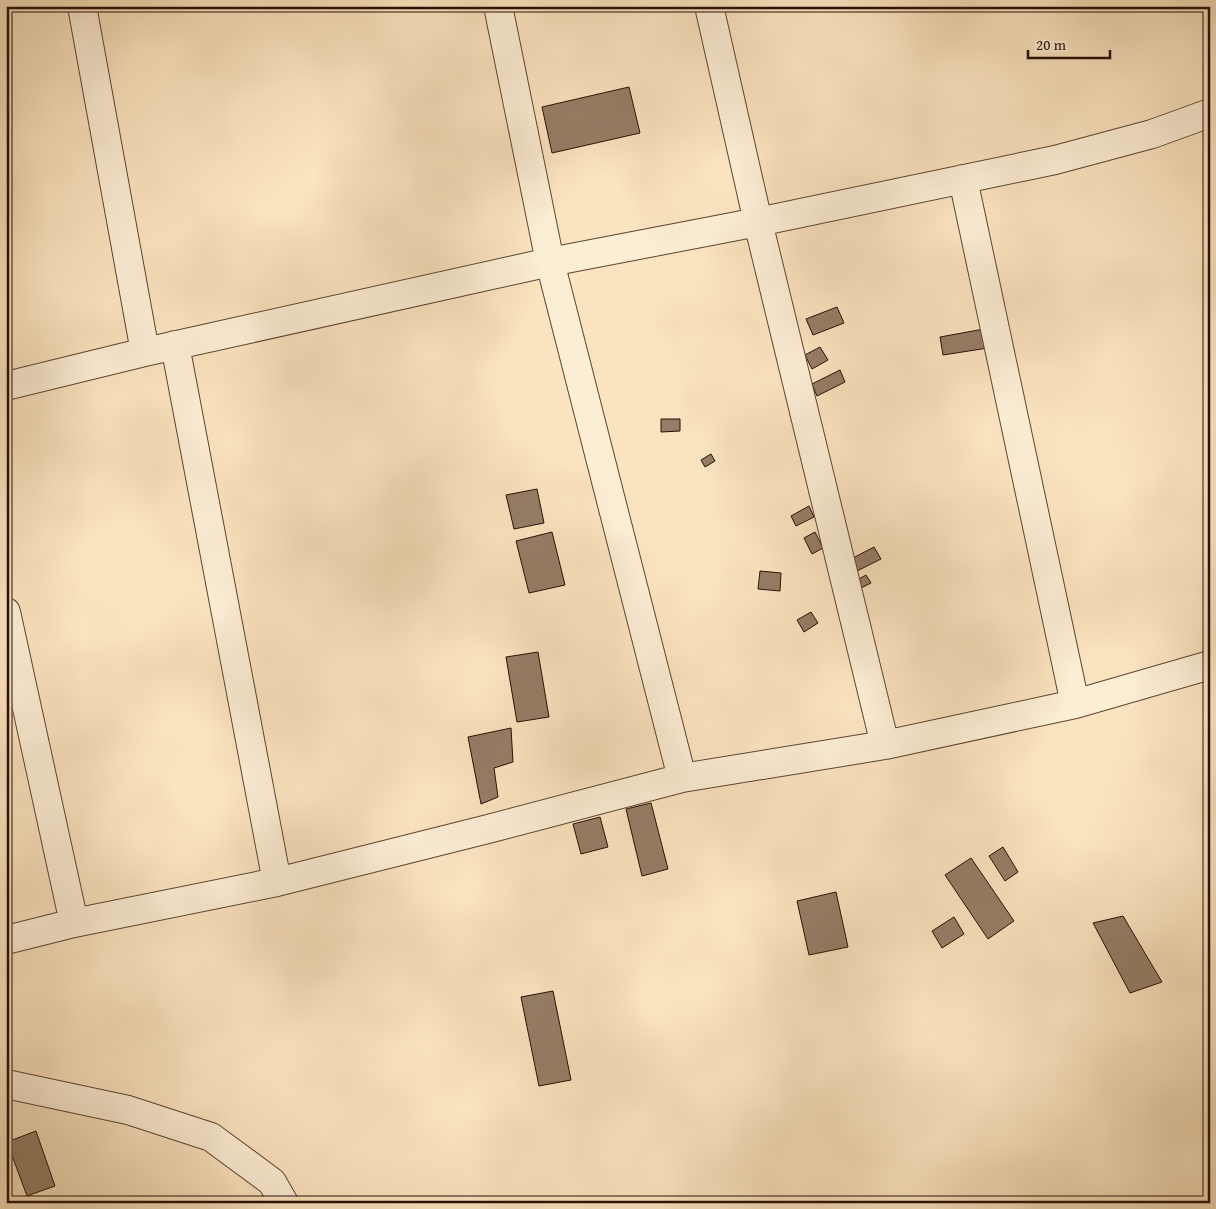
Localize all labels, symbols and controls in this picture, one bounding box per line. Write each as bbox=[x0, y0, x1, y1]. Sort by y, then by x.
scale bar bbox=[1028, 28, 1111, 60]
text: 20 m bbox=[1036, 34, 1067, 55]

